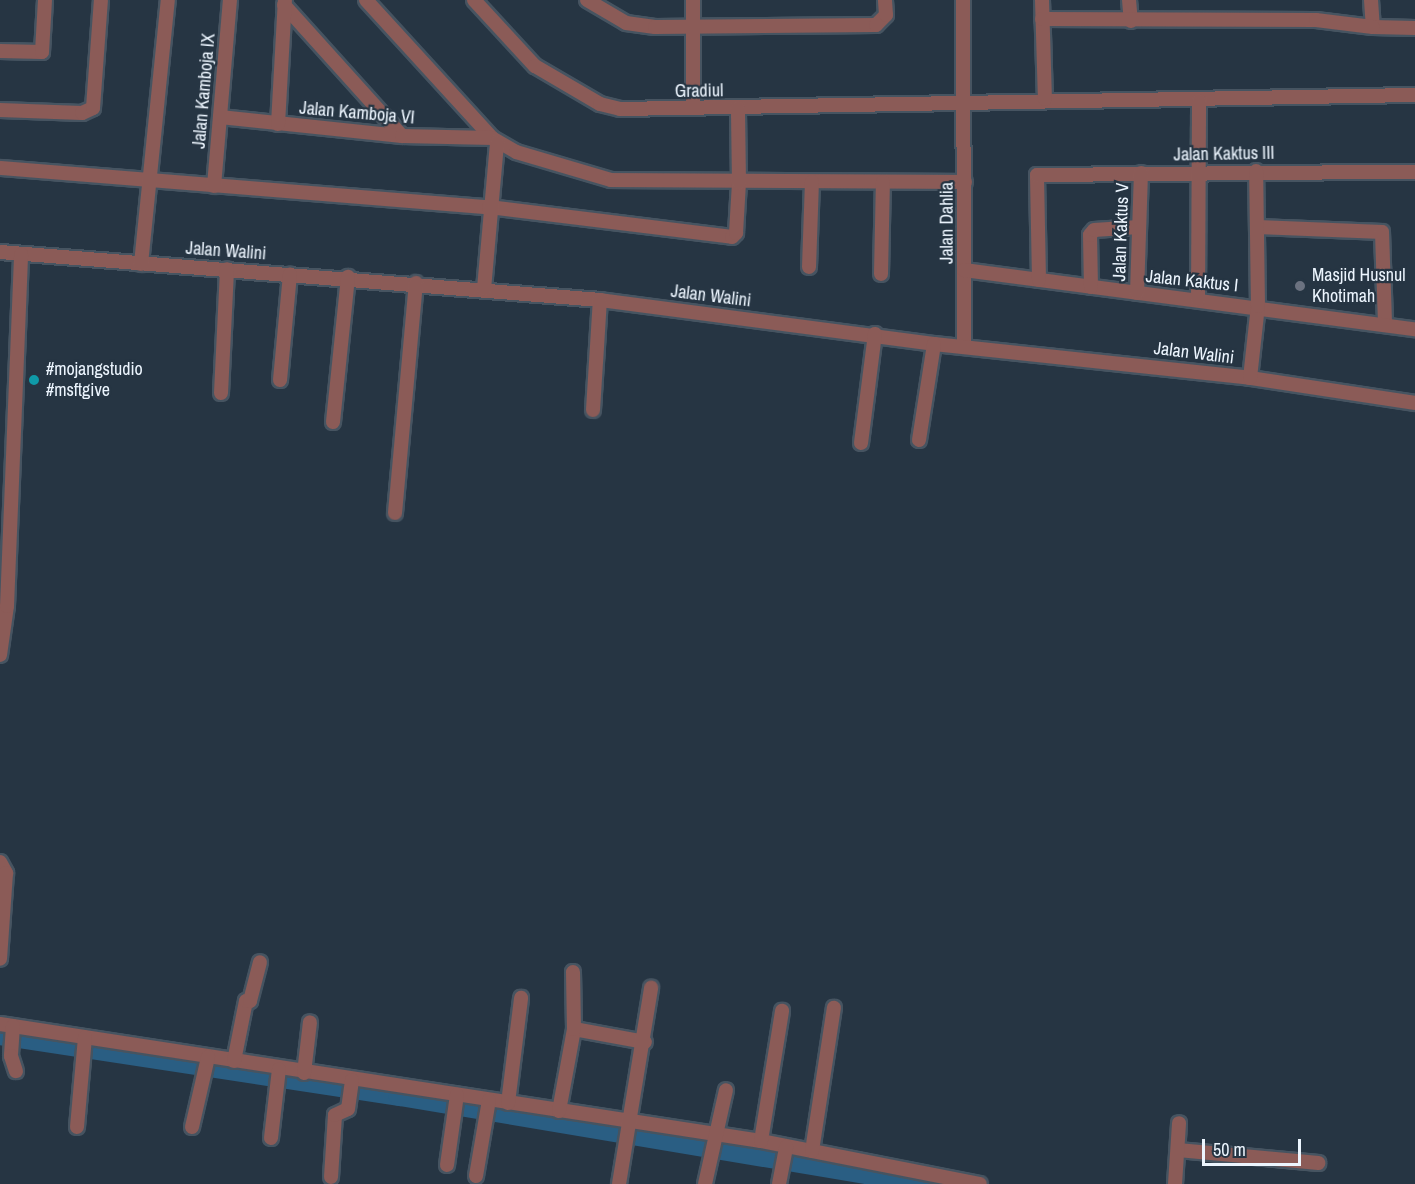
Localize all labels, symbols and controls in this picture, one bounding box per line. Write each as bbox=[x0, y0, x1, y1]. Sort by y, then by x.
street label: Jalan Kamboja IX bbox=[188, 32, 220, 150]
street label: Gradiul bbox=[675, 80, 723, 102]
street label: Jalan Kamboja VI bbox=[298, 97, 416, 129]
street label: Jalan Kaktus III bbox=[1173, 142, 1275, 166]
street label: Jalan Dahlia bbox=[936, 182, 958, 264]
street label: Jalan Kaktus V bbox=[1108, 182, 1134, 282]
street label: Jalan Walini bbox=[185, 237, 267, 265]
street label: Jalan Kaktus I bbox=[1145, 265, 1239, 297]
place label: Masjid Husnul Khotimah bbox=[1312, 265, 1406, 308]
marker: Masjid Husnul Khotimah bbox=[1293, 279, 1307, 293]
street label: Jalan Walini bbox=[670, 280, 752, 312]
street label: Jalan Walini bbox=[1153, 337, 1235, 369]
place label: #mojangstudio #msftgive bbox=[46, 359, 143, 401]
marker: #mojangstudio #msftgive bbox=[27, 373, 41, 387]
scale bar bbox=[1205, 1127, 1304, 1165]
text: 50 m bbox=[1213, 1137, 1246, 1162]

